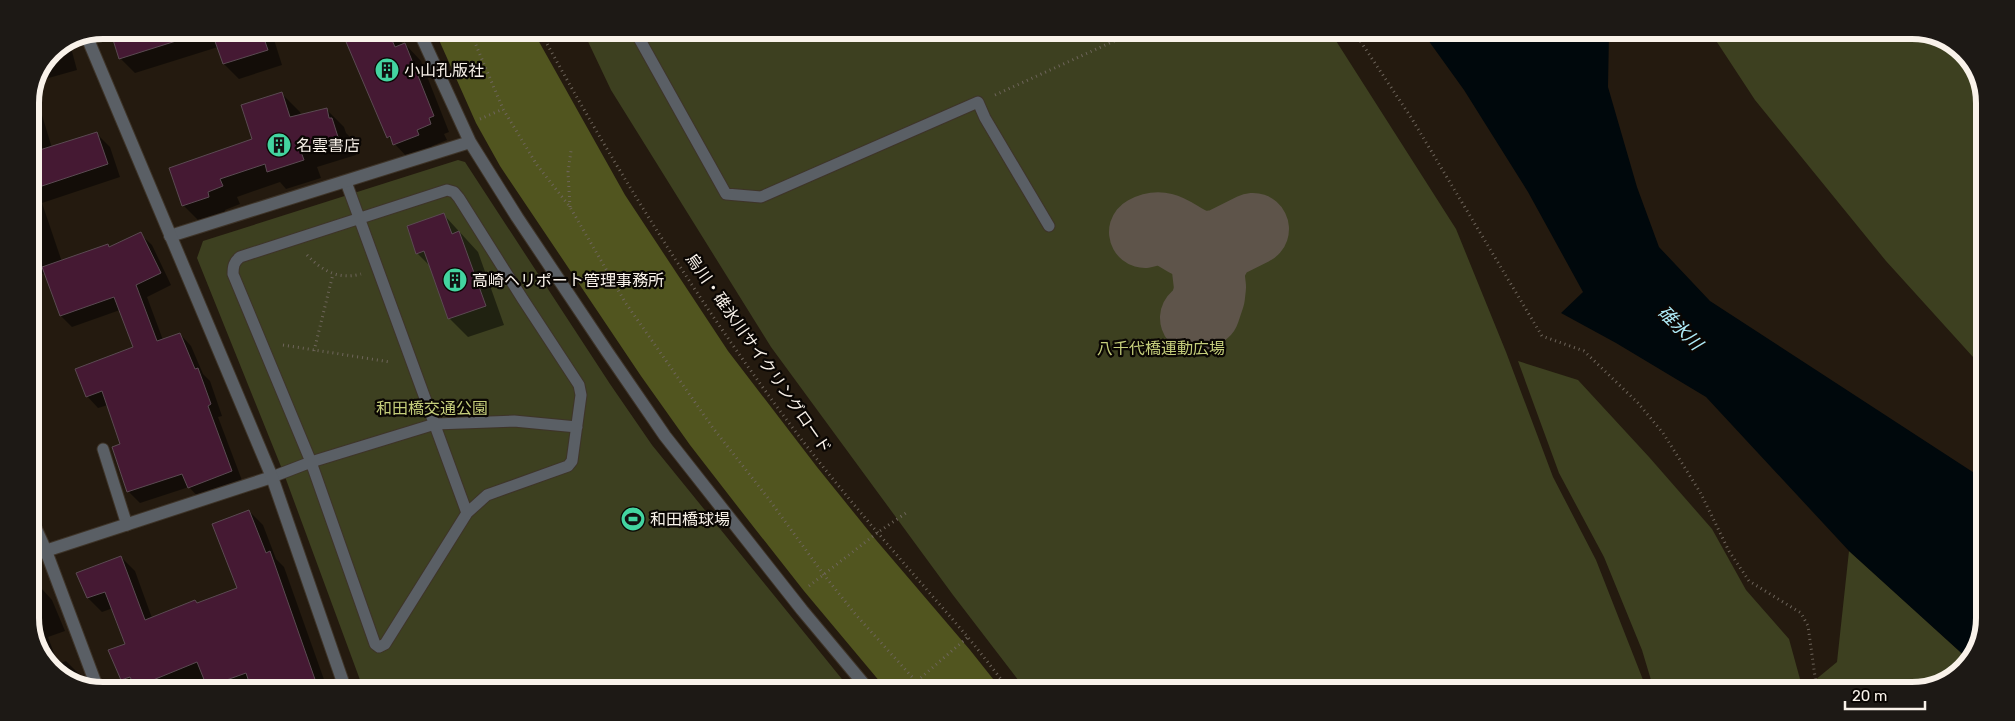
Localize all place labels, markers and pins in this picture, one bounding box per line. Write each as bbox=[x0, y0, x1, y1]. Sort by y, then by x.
building icon: 小山孔版社 bbox=[374, 57, 400, 83]
place label: 小山孔版社 bbox=[404, 61, 484, 80]
building icon: 名雲書店 bbox=[266, 132, 292, 158]
place label: 名雲書店 bbox=[296, 136, 360, 155]
building icon: 高崎ヘリポート管理事務所 bbox=[442, 267, 468, 293]
place label: 高崎ヘリポート管理事務所 bbox=[472, 271, 664, 290]
sports icon: 和田橋球場 bbox=[620, 506, 646, 532]
place label: 和田橋球場 bbox=[650, 510, 730, 529]

